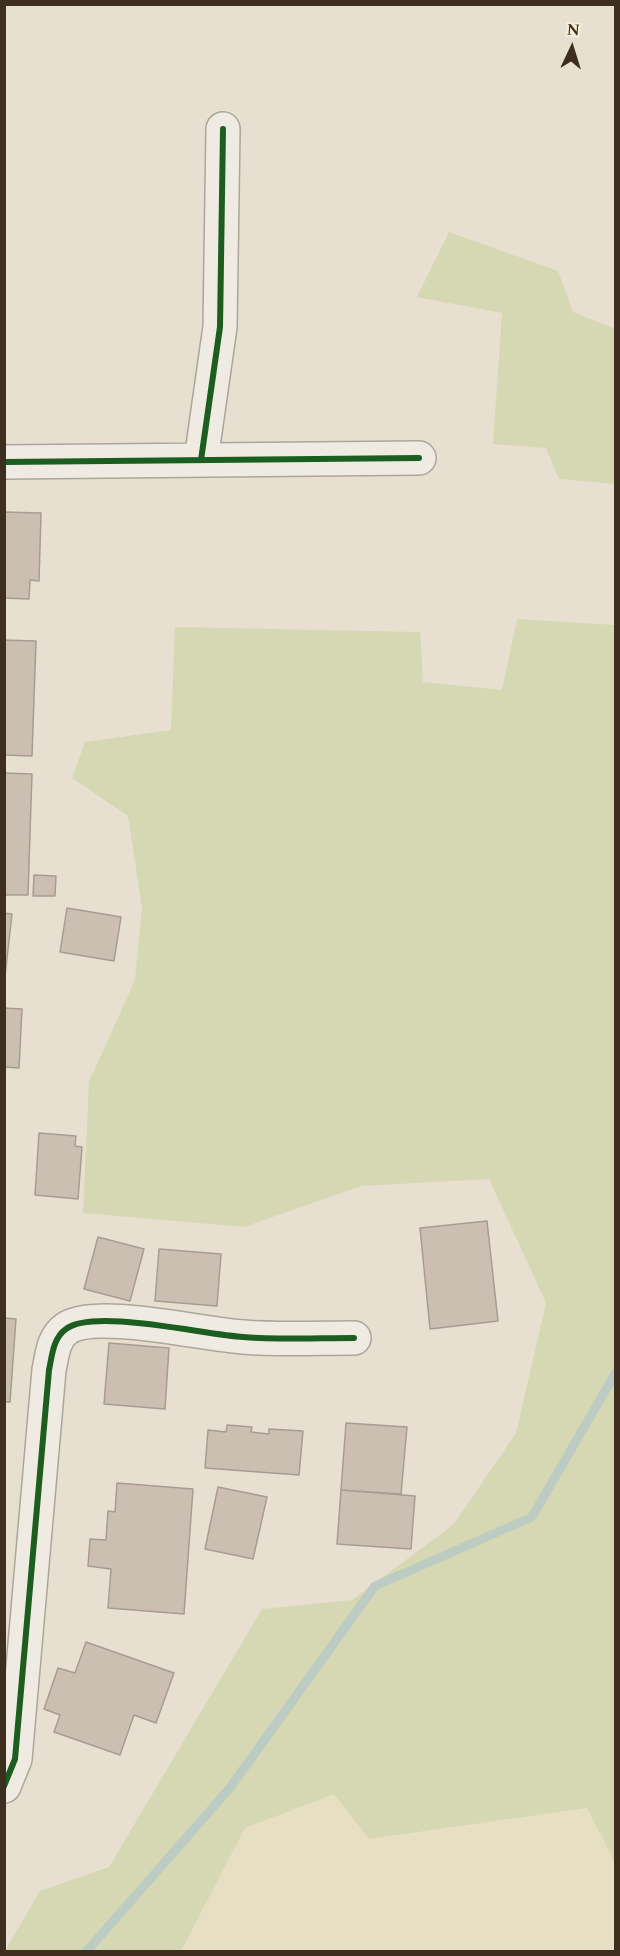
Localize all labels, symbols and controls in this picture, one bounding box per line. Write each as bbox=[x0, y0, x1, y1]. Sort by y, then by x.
north arrow bbox=[542, 18, 602, 78]
text: N bbox=[566, 18, 581, 42]

